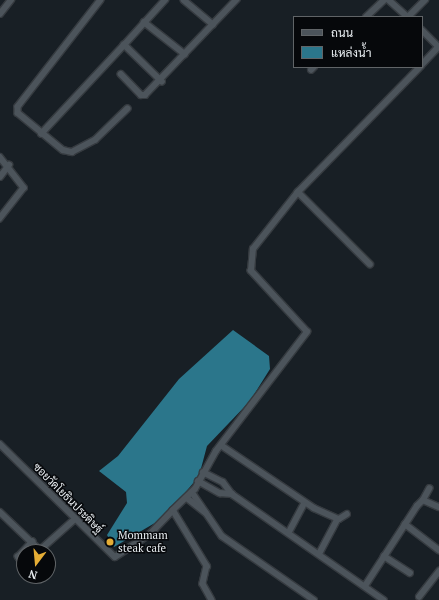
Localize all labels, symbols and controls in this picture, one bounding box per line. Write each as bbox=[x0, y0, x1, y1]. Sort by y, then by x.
legend bbox=[293, 16, 423, 68]
text: ถนน bbox=[331, 25, 353, 40]
text: แหล่งน้ำ bbox=[331, 45, 371, 60]
street label: ซอยวัดโยธินประดิษฐ์ bbox=[30, 460, 106, 536]
place label: Mommam steak cafe bbox=[118, 529, 168, 555]
marker: Mommam steak cafe bbox=[105, 537, 115, 547]
north arrow bbox=[16, 544, 56, 584]
text: N bbox=[27, 567, 39, 582]

